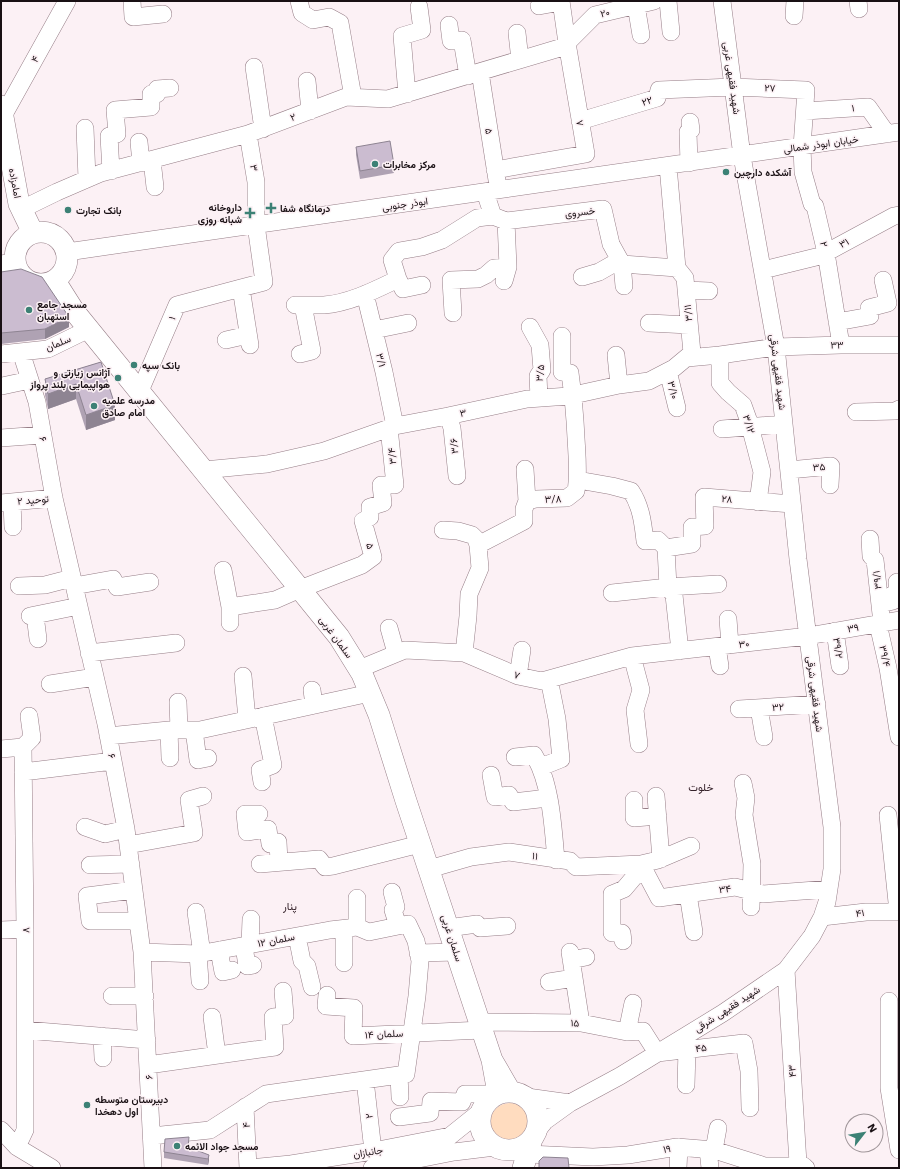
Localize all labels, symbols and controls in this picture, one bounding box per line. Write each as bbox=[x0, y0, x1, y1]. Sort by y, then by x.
street label: ۲۰ bbox=[599, 7, 611, 19]
street label: شهید فقیهی غربی bbox=[720, 41, 743, 115]
street label: ۴ bbox=[29, 54, 41, 64]
street label: ۲۷ bbox=[764, 82, 776, 94]
street label: ۲۲ bbox=[640, 94, 654, 108]
street label: ۱ bbox=[851, 102, 855, 114]
street label: ۲ bbox=[289, 111, 297, 123]
street label: ۷ bbox=[574, 119, 586, 127]
street label: ۵ bbox=[483, 127, 495, 135]
street label: خیابان ابوذر شمالی bbox=[783, 133, 860, 156]
marker: مرکز مخابرات bbox=[370, 159, 380, 169]
place label: مرکز مخابرات bbox=[383, 159, 436, 171]
street label: ۳ bbox=[248, 164, 260, 173]
street label: امامزاده bbox=[6, 167, 23, 199]
marker: آشکده دارچین bbox=[721, 167, 731, 177]
place label: آشکده دارچین bbox=[734, 167, 793, 180]
street label: ابوذر جنوبی bbox=[381, 195, 429, 214]
place label: داروخانه شبانه روزی bbox=[198, 202, 242, 226]
marker: درمانگاه شفا bbox=[265, 202, 277, 214]
place label: درمانگاه شفا bbox=[280, 203, 330, 215]
marker: بانک تجارت bbox=[63, 205, 73, 215]
place label: بانک تجارت bbox=[76, 205, 122, 217]
street label: خسروی bbox=[564, 205, 596, 220]
marker: داروخانه شبانه روزی bbox=[245, 208, 255, 218]
street label: ۳۱ bbox=[837, 236, 851, 250]
street label: ۲ bbox=[818, 240, 830, 248]
place label: مسجد جامع استهبان bbox=[37, 299, 88, 323]
street label: ۳/۱۱ bbox=[682, 304, 694, 322]
marker: مسجد جامع استهبان bbox=[24, 305, 34, 315]
street label: ۱ bbox=[166, 314, 178, 322]
street label: سلمان bbox=[44, 333, 72, 353]
street label: شهید فقیهی شرقی bbox=[767, 333, 788, 411]
street label: ۳۳ bbox=[830, 339, 844, 351]
street label: ۳/۱ bbox=[374, 352, 388, 368]
marker: بانک سپه bbox=[129, 360, 139, 370]
place label: بانک سپه bbox=[142, 360, 180, 373]
street label: ۳/۵ bbox=[534, 364, 546, 382]
place label: آژانس زیارتی و هواپیمایی بلند پرواز bbox=[29, 367, 111, 392]
marker: آژانس زیارتی و هواپیمایی بلند پرواز bbox=[113, 373, 123, 383]
street label: ۳/۱۰ bbox=[666, 380, 680, 400]
place label: مدرسه علمیه امام صادق bbox=[102, 395, 156, 419]
marker: مدرسه علمیه امام صادق bbox=[89, 401, 99, 411]
street label: ۳ bbox=[459, 407, 468, 419]
street label: ۳/۱۲ bbox=[741, 413, 757, 435]
street label: ۶ bbox=[37, 436, 49, 442]
street label: ۳/۶ bbox=[448, 438, 460, 454]
street label: ۳/۴ bbox=[386, 447, 398, 465]
street label: ۳۵ bbox=[812, 461, 826, 473]
street label: توحید ۲ bbox=[17, 493, 49, 508]
street label: ۳/۸ bbox=[544, 493, 562, 505]
street label: ۲۸ bbox=[721, 493, 733, 505]
street label: ۵ bbox=[364, 542, 376, 550]
street label: ۳۹/۱ bbox=[871, 570, 883, 590]
street label: سلمان غربی bbox=[316, 614, 355, 661]
street label: ۳۹ bbox=[846, 622, 860, 634]
street label: ۳۹/۲ bbox=[831, 637, 845, 659]
street label: ۳۰ bbox=[738, 638, 750, 650]
street label: ۳۹/۴ bbox=[877, 644, 893, 668]
street label: شهید فقیهی شرقی bbox=[804, 655, 825, 733]
street label: ۷ bbox=[512, 669, 522, 681]
street label: ۳۲ bbox=[772, 701, 784, 713]
street label: ۶ bbox=[106, 753, 118, 760]
district label: خلوت bbox=[688, 781, 714, 794]
street label: ۱۱ bbox=[531, 850, 539, 862]
street label: ۳۴ bbox=[718, 883, 732, 895]
district label: پنار bbox=[282, 900, 297, 914]
street label: ۴۱ bbox=[855, 907, 865, 919]
street label: سلمان غربی bbox=[438, 913, 465, 963]
street label: ۸ bbox=[20, 927, 31, 933]
street label: سلمان ۱۲ bbox=[256, 931, 296, 949]
street label: شهید فقیهی شرقی bbox=[692, 984, 763, 1035]
street label: ۱۵ bbox=[570, 1017, 580, 1029]
street label: سلمان ۱۴ bbox=[365, 1028, 403, 1040]
street label: ۴۵ bbox=[695, 1042, 708, 1054]
street label: ۴۳ bbox=[786, 1064, 798, 1078]
street label: ۶ bbox=[143, 1074, 155, 1080]
place label: دبیرستان متوسطه اول دهخدا bbox=[95, 1094, 168, 1118]
marker: دبیرستان متوسطه اول دهخدا bbox=[82, 1100, 92, 1110]
street label: ۲ bbox=[363, 1113, 375, 1119]
north arrow bbox=[844, 1113, 884, 1153]
text: N bbox=[864, 1121, 880, 1135]
street label: ۴ bbox=[240, 1122, 252, 1128]
marker: مسجد جواد الائمه bbox=[172, 1141, 182, 1151]
place label: مسجد جواد الائمه bbox=[185, 1141, 259, 1153]
street label: ۱۹ bbox=[662, 1143, 672, 1155]
street label: جانبازان bbox=[352, 1144, 384, 1161]

